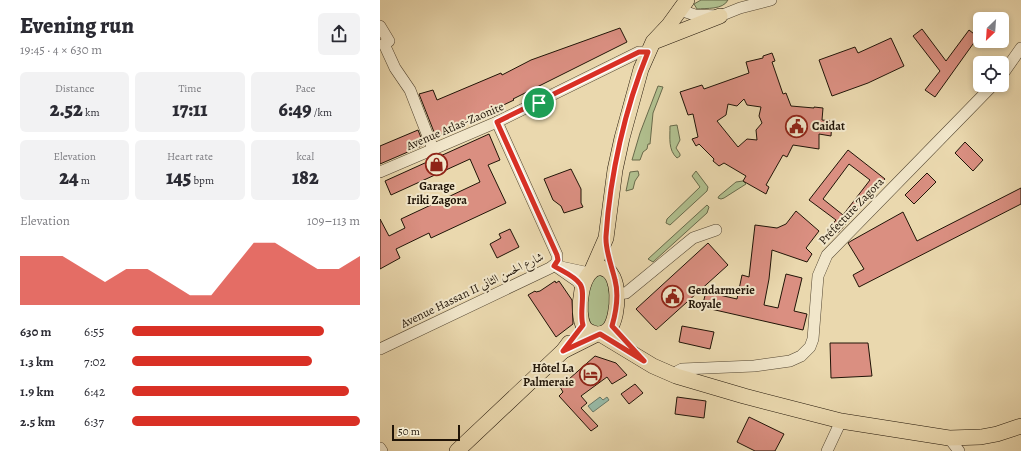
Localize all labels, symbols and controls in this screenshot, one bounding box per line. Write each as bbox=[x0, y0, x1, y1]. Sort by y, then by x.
text: Evening run bbox=[20, 11, 134, 41]
north arrow bbox=[973, 12, 1009, 48]
map controls bbox=[973, 12, 1009, 92]
button: share bbox=[318, 13, 360, 55]
text: 19:45 · 4 × 630 m bbox=[20, 41, 102, 58]
button: locate bbox=[973, 56, 1009, 92]
text: Distance bbox=[55, 81, 94, 96]
text: Time bbox=[179, 81, 201, 96]
text: Pace bbox=[295, 81, 316, 96]
pin bbox=[522, 86, 556, 120]
icon: arrive bbox=[528, 92, 550, 114]
text: 2.52 bbox=[50, 96, 83, 123]
text: 17:11 bbox=[172, 96, 208, 123]
text: 6:49 bbox=[279, 96, 312, 123]
street label: Avenue Atlas-Zaonite bbox=[403, 98, 506, 154]
text: km bbox=[83, 105, 100, 120]
text: /km bbox=[312, 105, 332, 120]
public building icon: Caidat bbox=[783, 113, 809, 139]
place label: Caidat bbox=[812, 118, 845, 134]
text: Elevation bbox=[54, 149, 96, 164]
text: Heart rate bbox=[167, 149, 213, 164]
text: kcal bbox=[297, 149, 314, 164]
shop icon: Garage Iriki Zagora bbox=[424, 152, 450, 178]
text: 24 bbox=[59, 164, 79, 191]
text: 145 bbox=[166, 164, 191, 191]
text: 182 bbox=[292, 164, 319, 191]
text: m bbox=[79, 173, 90, 188]
text: bpm bbox=[191, 173, 214, 188]
street label: Préfecture Zagora bbox=[815, 174, 887, 248]
place label: Garage Iriki Zagora bbox=[407, 178, 467, 208]
text: Elevation bbox=[20, 212, 70, 229]
text: 109–113 m bbox=[307, 212, 360, 229]
street label: Avenue Hassan II شارع الحسن الثاني bbox=[397, 248, 547, 335]
place label: Gendarmerie Royale bbox=[688, 282, 755, 312]
public building icon: Gendarmerie Royale bbox=[659, 284, 685, 310]
text: 630 m bbox=[20, 323, 51, 340]
text: 6:55 bbox=[84, 323, 104, 340]
text: 1.3 km bbox=[20, 353, 54, 370]
text: 7:02 bbox=[84, 353, 106, 370]
place label: Hôtel La Palmeraie bbox=[523, 360, 574, 390]
hotel icon: Hôtel La Palmeraie bbox=[577, 362, 603, 388]
text: 1.9 km bbox=[20, 383, 54, 400]
text: 6:42 bbox=[84, 383, 105, 400]
text: 2.5 km bbox=[20, 413, 55, 430]
text: 6:37 bbox=[84, 413, 104, 430]
scale bar bbox=[392, 423, 460, 442]
text: 50 m bbox=[398, 424, 420, 439]

